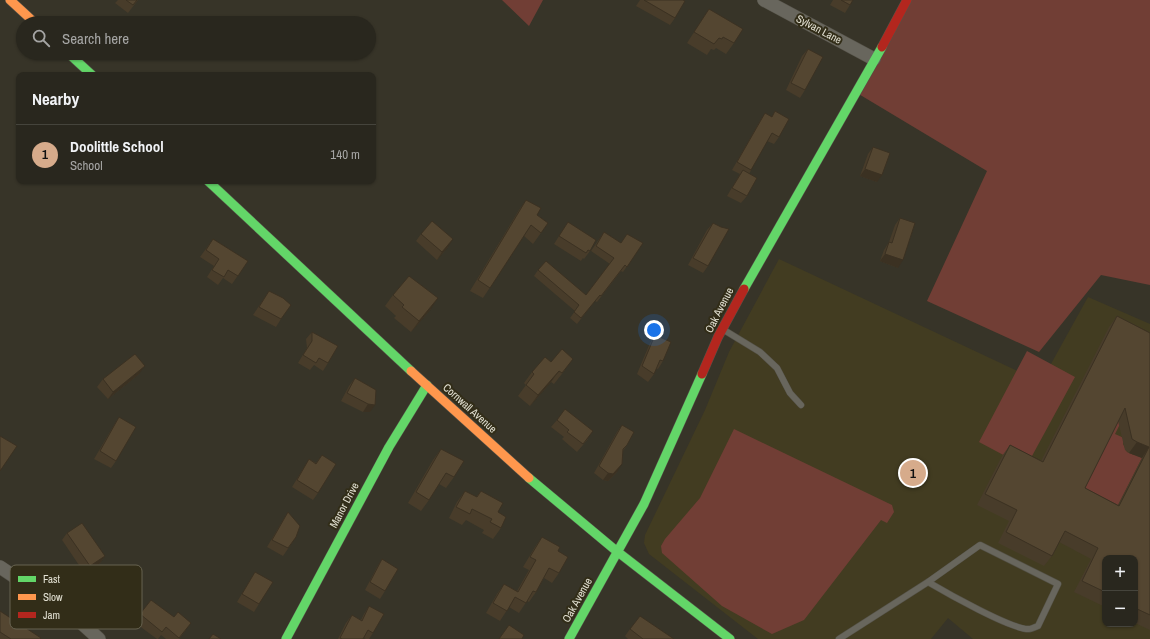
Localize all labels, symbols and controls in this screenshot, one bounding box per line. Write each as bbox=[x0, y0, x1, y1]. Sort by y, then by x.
street label: Sylvan Lane bbox=[794, 11, 844, 47]
search box bbox=[16, 16, 376, 60]
icon: search bbox=[30, 27, 52, 49]
text: Search here bbox=[62, 28, 129, 49]
text: Nearby bbox=[32, 87, 79, 110]
text: Doolittle School bbox=[70, 136, 164, 157]
text: 1 bbox=[42, 146, 48, 163]
text: 140 m bbox=[330, 146, 360, 163]
text: School bbox=[70, 157, 103, 174]
street label: Oak Avenue bbox=[702, 285, 736, 335]
your location bbox=[644, 320, 664, 340]
street label: Cornwall Avenue bbox=[440, 380, 500, 436]
pin: 1 bbox=[900, 458, 926, 488]
street label: Manor Drive bbox=[326, 480, 362, 530]
map controls bbox=[1102, 555, 1138, 627]
button: + bbox=[1102, 555, 1138, 591]
legend bbox=[10, 565, 142, 629]
text: Fast bbox=[43, 572, 61, 586]
street label: Oak Avenue bbox=[559, 575, 595, 625]
text: Slow bbox=[43, 590, 63, 604]
button: − bbox=[1102, 591, 1138, 627]
text: Jam bbox=[43, 608, 60, 622]

